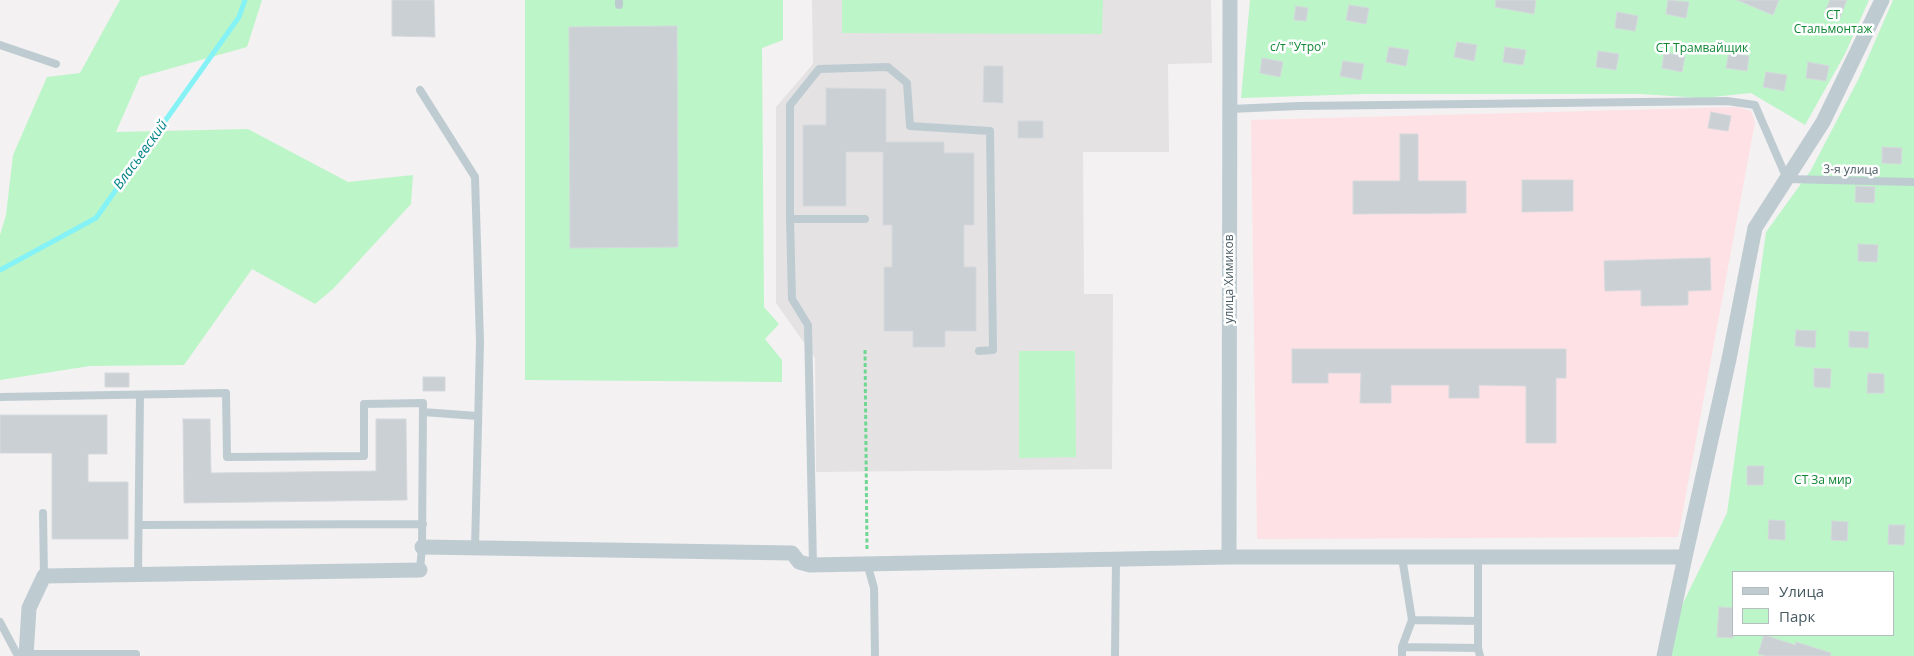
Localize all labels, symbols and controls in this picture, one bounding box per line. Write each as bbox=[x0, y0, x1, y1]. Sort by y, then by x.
park label: СТ Стальмонтаж bbox=[1794, 9, 1872, 37]
park label: с/т "Утро" bbox=[1270, 41, 1326, 55]
park label: СТ Трамвайщик bbox=[1656, 42, 1748, 56]
water label: Власьевский bbox=[110, 117, 172, 193]
street label: 3-я улица bbox=[1823, 162, 1879, 178]
street label: улица Химиков bbox=[1223, 234, 1237, 324]
park label: СТ За мир bbox=[1794, 474, 1852, 488]
legend bbox=[1732, 571, 1894, 636]
text: Улица bbox=[1779, 581, 1824, 601]
text: Парк bbox=[1779, 606, 1815, 626]

